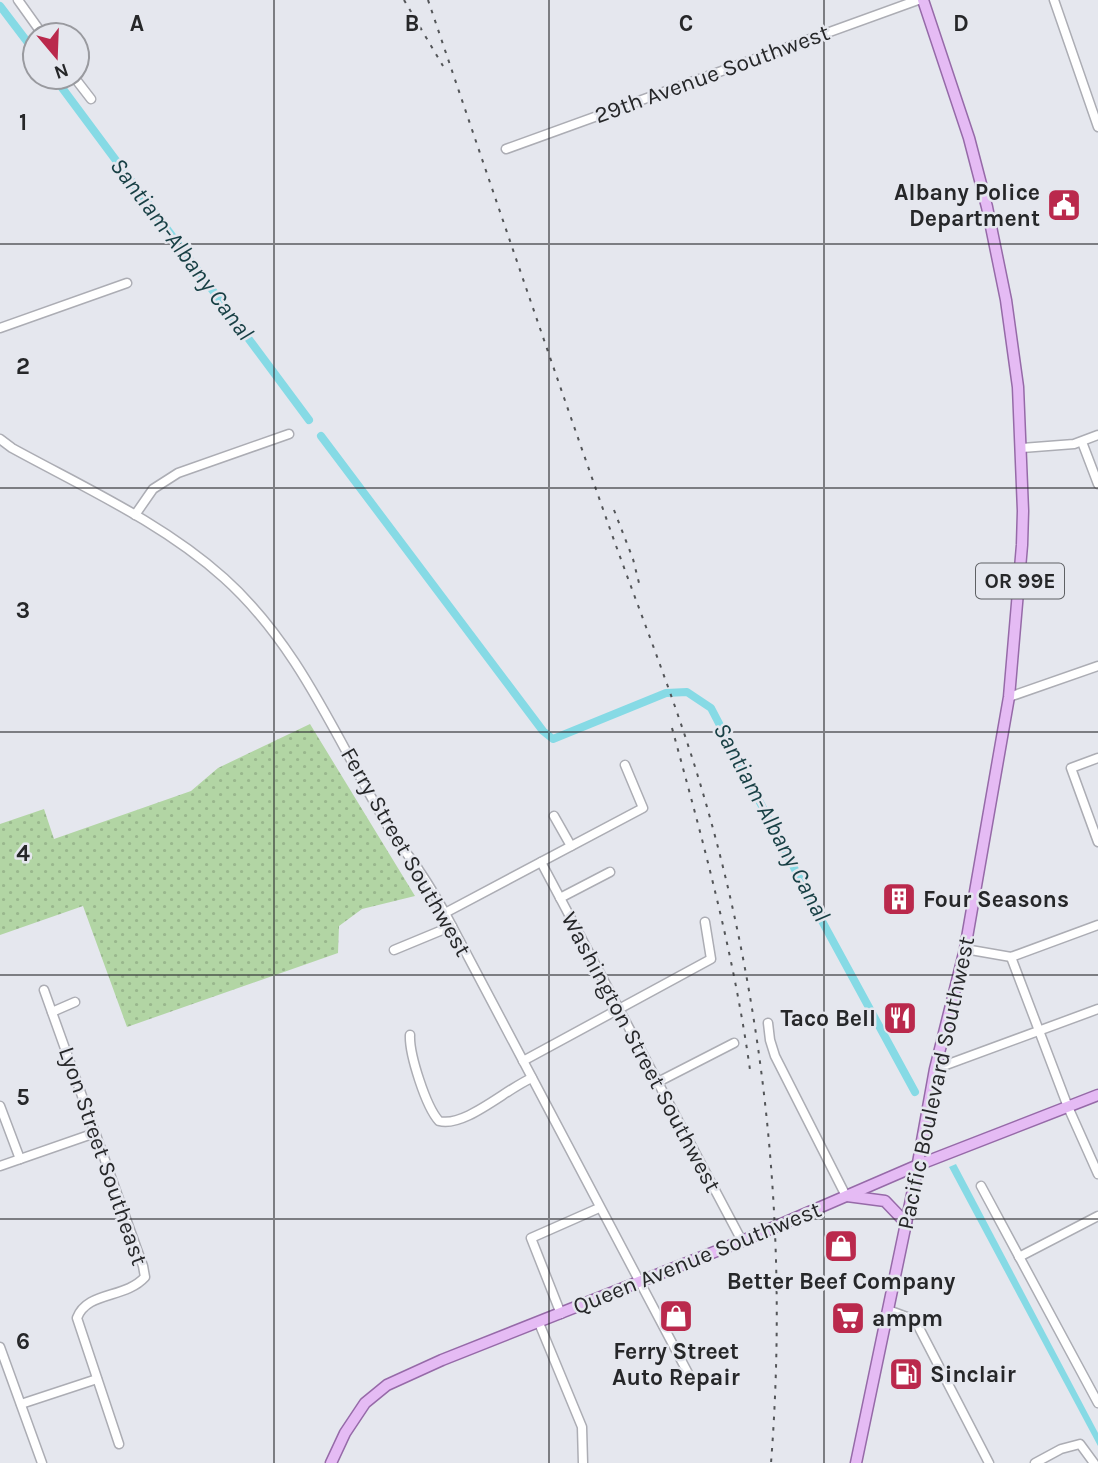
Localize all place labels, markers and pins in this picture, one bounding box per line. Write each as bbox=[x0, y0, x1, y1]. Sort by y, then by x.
place label: Albany Police Department bbox=[894, 179, 1040, 232]
public building icon: Albany Police Department bbox=[1045, 186, 1083, 224]
building icon: Four Seasons bbox=[880, 880, 918, 918]
place label: Four Seasons bbox=[923, 886, 1069, 913]
restaurant icon: Taco Bell bbox=[881, 999, 919, 1037]
place label: Taco Bell bbox=[780, 1005, 876, 1032]
shop icon: Better Beef Company bbox=[822, 1227, 860, 1265]
place label: Better Beef Company bbox=[727, 1268, 956, 1295]
shop icon: Ferry Street Auto Repair bbox=[657, 1297, 695, 1335]
supermarket icon: ampm bbox=[829, 1299, 867, 1337]
place label: ampm bbox=[872, 1305, 943, 1332]
place label: Ferry Street Auto Repair bbox=[612, 1338, 740, 1391]
fuel station icon: Sinclair bbox=[887, 1355, 925, 1393]
place label: Sinclair bbox=[930, 1361, 1016, 1388]

